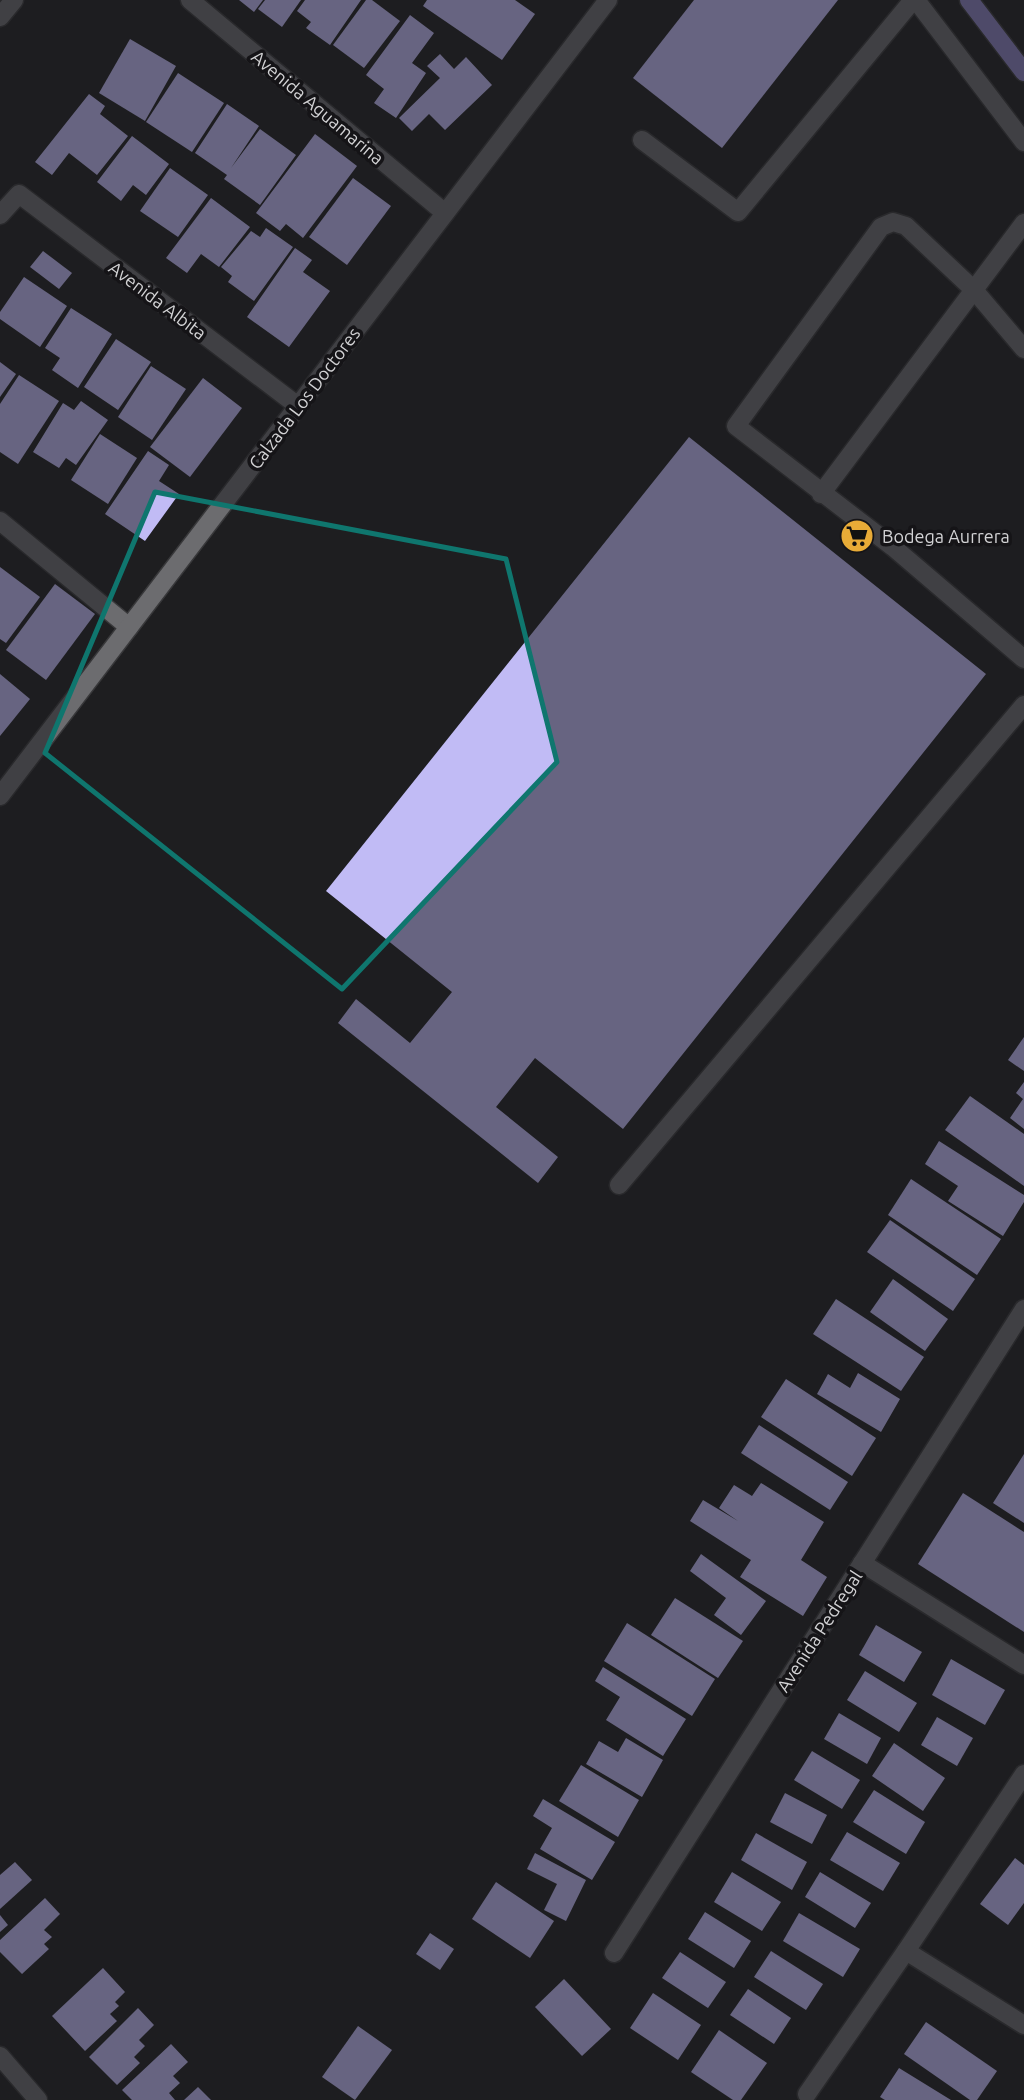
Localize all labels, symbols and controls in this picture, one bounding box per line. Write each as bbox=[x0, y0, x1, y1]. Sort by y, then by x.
street label: Avenida Aguamarina bbox=[248, 46, 388, 168]
street label: Avenida Albita bbox=[106, 257, 210, 343]
street label: Calzada Los Doctores bbox=[244, 323, 364, 473]
supermarket icon: Bodega Aurrera bbox=[838, 517, 876, 555]
place label: Bodega Aurrera bbox=[882, 526, 1010, 546]
street label: Avenida Pedregal bbox=[772, 1566, 866, 1695]

